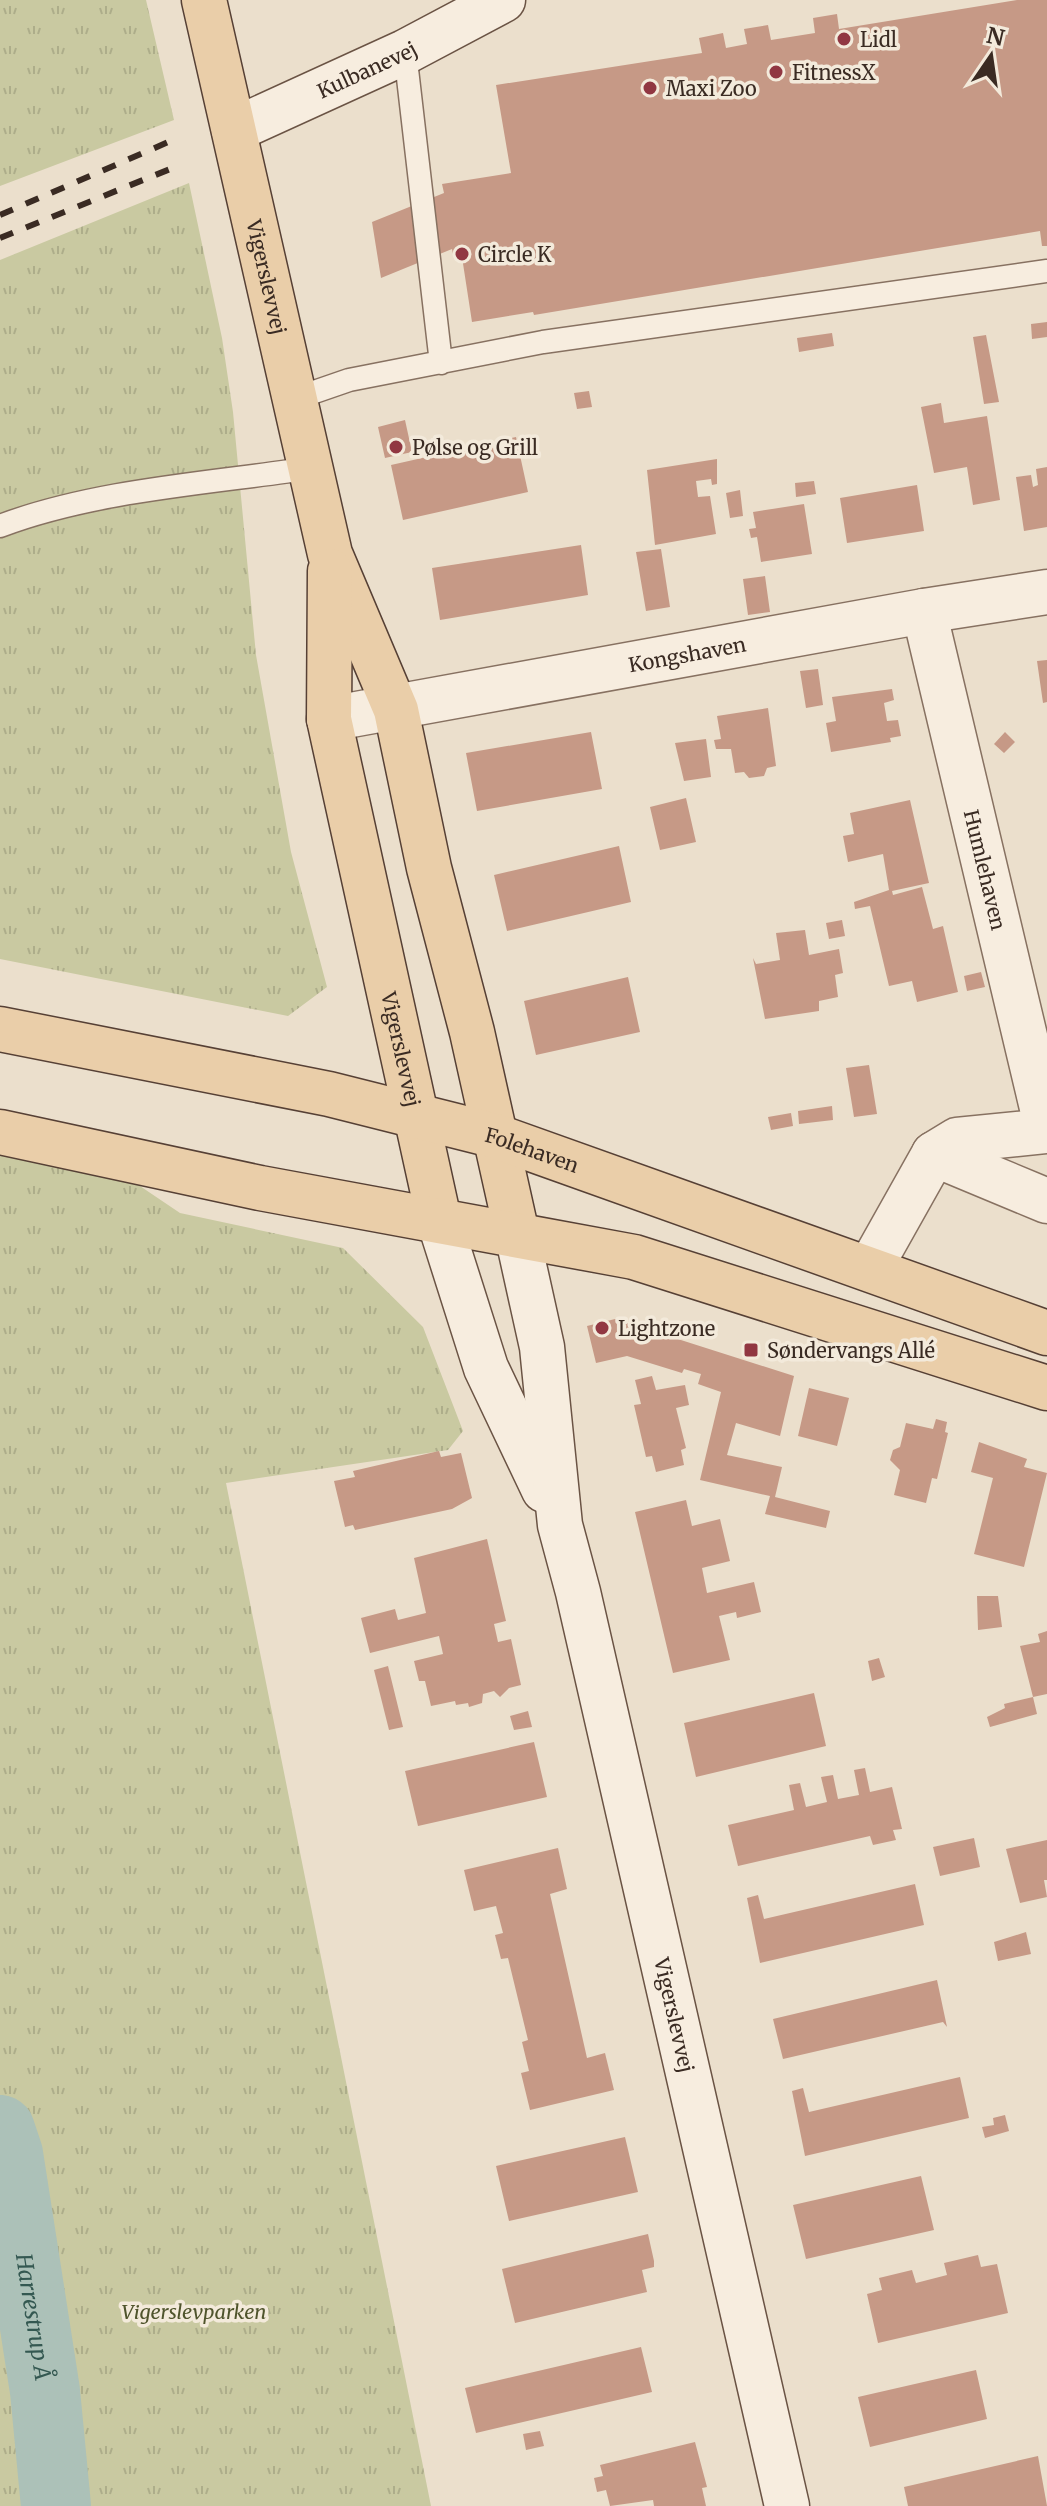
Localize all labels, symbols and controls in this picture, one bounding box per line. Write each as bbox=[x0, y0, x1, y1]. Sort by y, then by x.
north arrow bbox=[951, 16, 1031, 96]
text: N bbox=[984, 21, 1008, 52]
place label: Lidl bbox=[860, 27, 897, 52]
marker: Lidl bbox=[835, 30, 853, 48]
street label: Kulbanevej bbox=[313, 36, 421, 103]
place label: FitnessX bbox=[792, 60, 876, 85]
marker: FitnessX bbox=[767, 63, 785, 81]
place label: Maxi Zoo bbox=[666, 76, 757, 101]
marker: Maxi Zoo bbox=[641, 79, 659, 97]
street label: Vigerslevvej bbox=[242, 216, 292, 337]
place label: Circle K bbox=[478, 242, 552, 267]
marker: Circle K bbox=[453, 245, 471, 263]
place label: Pølse og Grill bbox=[412, 435, 538, 460]
marker: Pølse og Grill bbox=[387, 438, 405, 456]
street label: Kongshaven bbox=[626, 631, 748, 677]
street label: Humlehaven bbox=[959, 807, 1012, 932]
street label: Vigerslevvej bbox=[377, 988, 426, 1109]
street label: Folehaven bbox=[483, 1121, 582, 1178]
place label: Lightzone bbox=[618, 1316, 715, 1341]
marker: Lightzone bbox=[593, 1319, 611, 1337]
place label: Søndervangs Allé bbox=[767, 1338, 935, 1363]
marker: Søndervangs Allé bbox=[742, 1341, 760, 1359]
street label: Vigerslevvej bbox=[649, 1954, 700, 2075]
water label: Harrestrup Å bbox=[10, 2250, 59, 2383]
park label: Vigerslevparken bbox=[122, 2299, 266, 2324]

